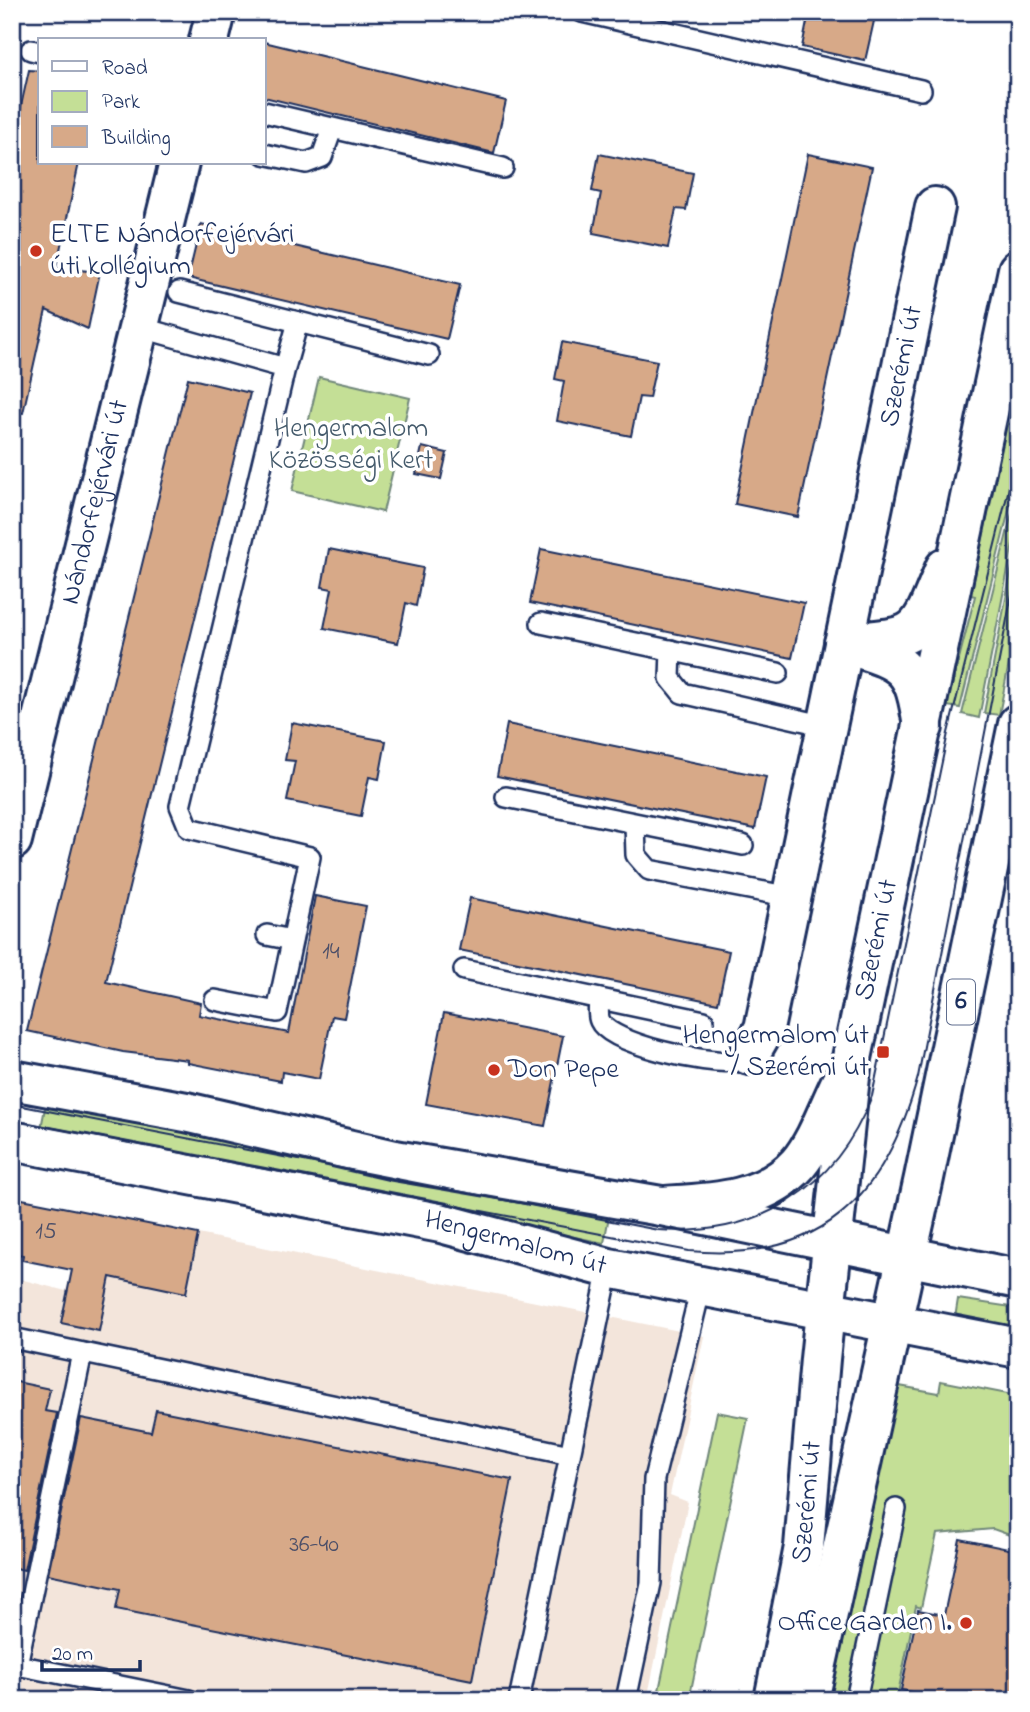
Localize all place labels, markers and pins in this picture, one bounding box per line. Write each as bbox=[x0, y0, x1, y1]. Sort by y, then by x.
place label: ELTE Nándorfejérvári úti kollégium bbox=[50, 215, 294, 288]
marker: ELTE Nándorfejérvári úti kollégium bbox=[28, 243, 44, 259]
place label: Hengermalom út / Szerémi út bbox=[682, 1016, 869, 1089]
marker: Hengermalom út / Szerémi út bbox=[875, 1044, 891, 1060]
place label: Don Pepe bbox=[507, 1050, 619, 1091]
marker: Don Pepe bbox=[486, 1062, 502, 1078]
place label: Office Garden I. bbox=[777, 1603, 952, 1644]
marker: Office Garden I. bbox=[958, 1615, 974, 1631]

